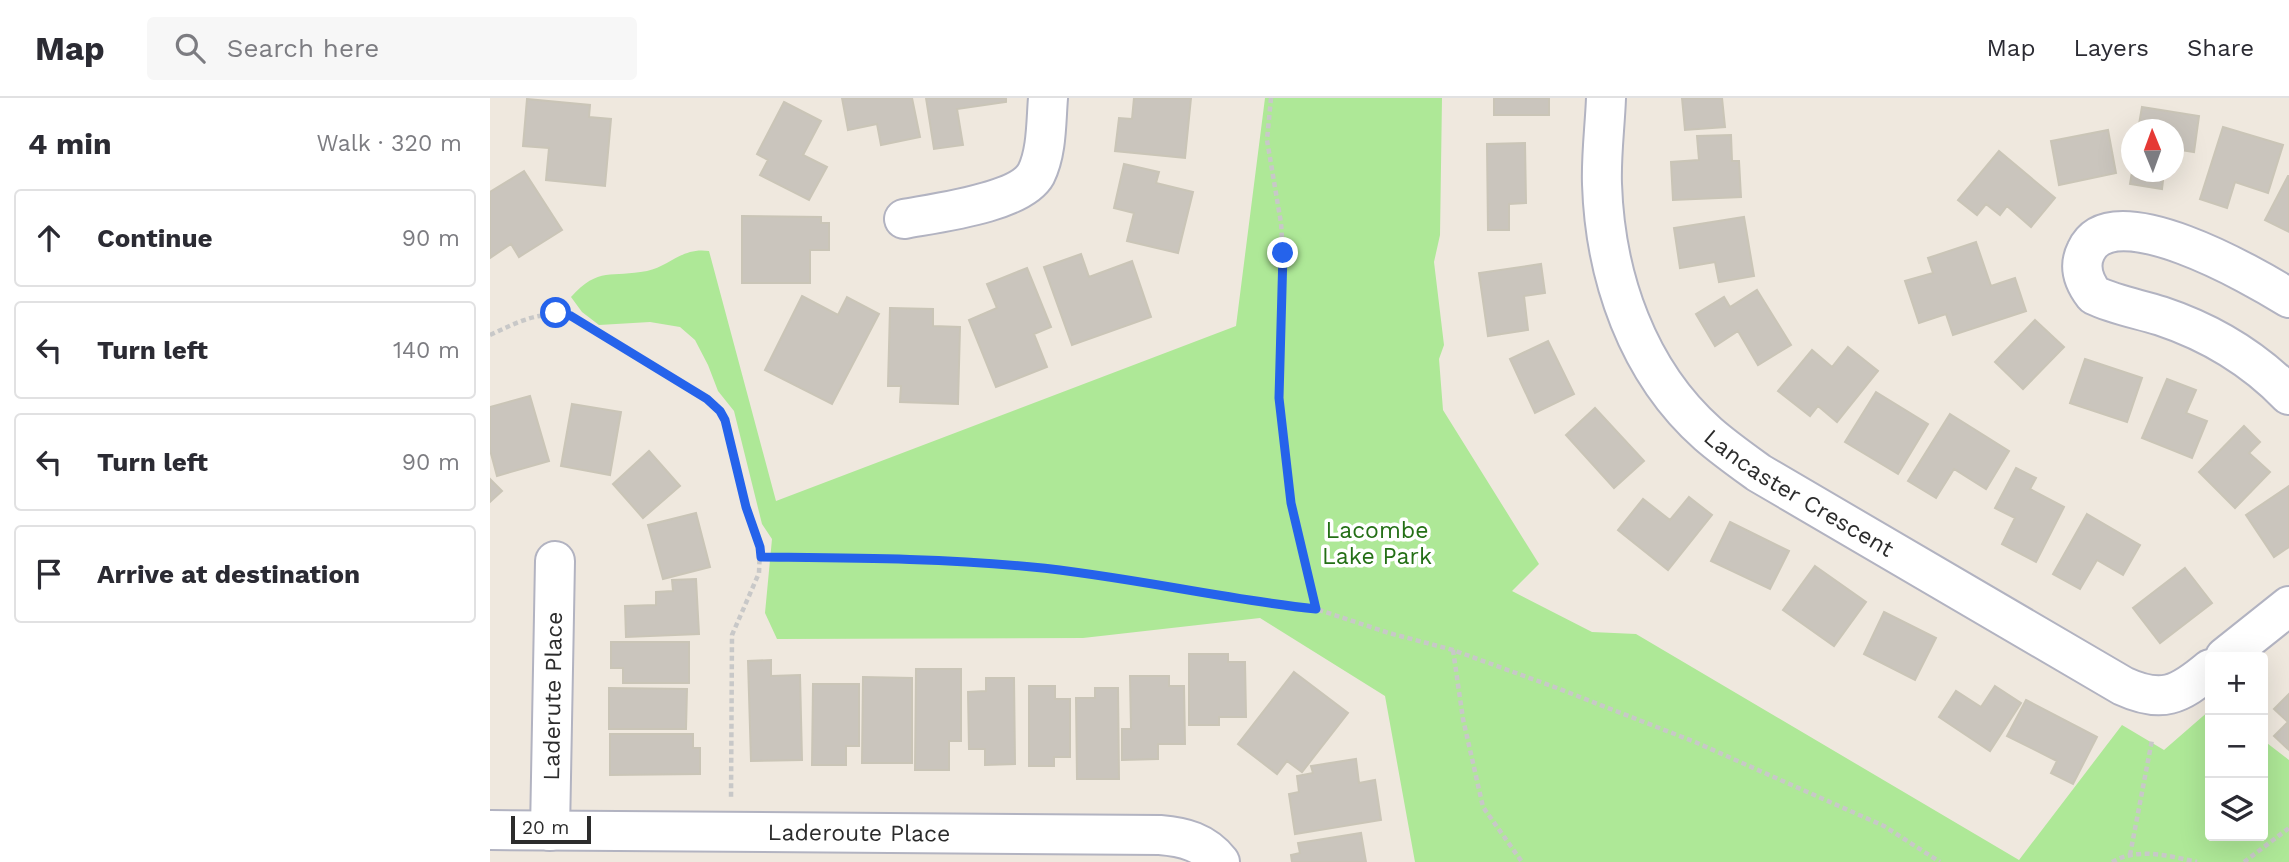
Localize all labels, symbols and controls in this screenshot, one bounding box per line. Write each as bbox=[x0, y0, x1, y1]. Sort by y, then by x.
search box bbox=[147, 17, 637, 80]
text: Map bbox=[35, 29, 105, 68]
icon: search bbox=[171, 29, 209, 67]
text: Search here bbox=[227, 33, 379, 63]
text: Map bbox=[1987, 34, 2035, 62]
text: Layers bbox=[2073, 34, 2149, 62]
text: Share bbox=[2187, 34, 2254, 62]
north arrow bbox=[2121, 119, 2184, 182]
text: 4 min bbox=[28, 126, 112, 161]
text: Walk · 320 m bbox=[316, 130, 462, 157]
icon: ahead bbox=[30, 219, 68, 257]
text: Continue bbox=[97, 223, 213, 253]
text: 90 m bbox=[402, 225, 460, 252]
route end bbox=[1267, 237, 1298, 268]
route start bbox=[540, 297, 571, 328]
icon: left bbox=[30, 331, 68, 369]
text: Turn left bbox=[97, 335, 208, 365]
text: 140 m bbox=[393, 337, 460, 364]
street label: Lancaster Crescent bbox=[1699, 424, 1899, 563]
icon: left bbox=[30, 443, 68, 481]
text: Turn left bbox=[97, 447, 208, 477]
text: 90 m bbox=[402, 449, 460, 476]
park label: Lacombe Lake Park bbox=[1322, 517, 1432, 570]
icon: arrive bbox=[30, 555, 68, 593]
text: Arrive at destination bbox=[97, 559, 360, 589]
street label: Laderute Place bbox=[538, 611, 568, 781]
map controls bbox=[2205, 652, 2268, 841]
button: + bbox=[2205, 652, 2268, 715]
button: − bbox=[2205, 715, 2268, 778]
button: layers bbox=[2205, 778, 2268, 841]
scale bar bbox=[511, 813, 592, 845]
text: 20 m bbox=[522, 816, 569, 839]
street label: Laderoute Place bbox=[768, 819, 950, 847]

